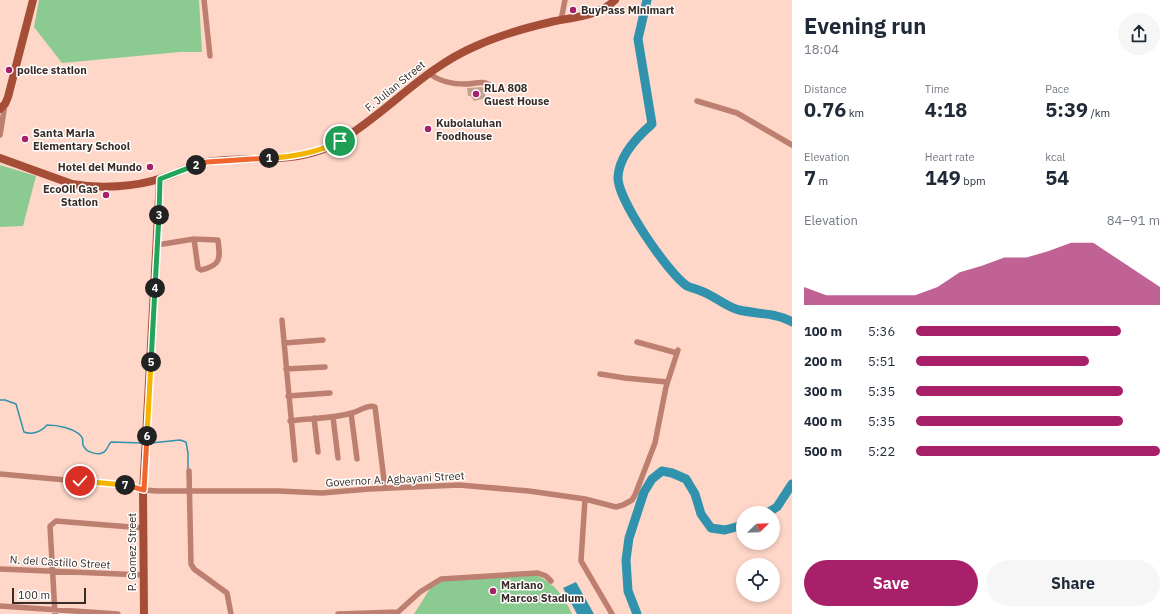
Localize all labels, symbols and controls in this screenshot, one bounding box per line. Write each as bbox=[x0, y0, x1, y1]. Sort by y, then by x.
place label: BuyPass Minimart bbox=[581, 3, 674, 17]
marker: BuyPass Minimart bbox=[568, 5, 578, 15]
text: Evening run bbox=[804, 11, 926, 40]
button: share bbox=[1118, 13, 1160, 55]
text: 18:04 bbox=[804, 41, 839, 58]
street label: F. Julian Street bbox=[362, 57, 428, 115]
place label: police station bbox=[17, 63, 87, 77]
marker: police station bbox=[4, 65, 14, 75]
place label: RLA 808 Guest House bbox=[484, 81, 549, 108]
text: Distance bbox=[804, 82, 847, 96]
text: Time bbox=[925, 82, 949, 96]
text: Pace bbox=[1045, 82, 1069, 96]
marker: RLA 808 Guest House bbox=[471, 89, 481, 99]
text: 0.76 bbox=[804, 96, 846, 123]
text: 4:18 bbox=[925, 96, 967, 123]
text: 5:39 bbox=[1045, 96, 1088, 123]
text: km bbox=[846, 106, 864, 120]
text: /km bbox=[1088, 106, 1110, 120]
place label: Kubolaluhan Foodhouse bbox=[436, 116, 502, 143]
pin bbox=[323, 124, 357, 158]
marker: Kubolaluhan Foodhouse bbox=[423, 124, 433, 134]
place label: Santa Maria Elementary School bbox=[33, 126, 131, 153]
icon: arrive bbox=[329, 130, 351, 152]
marker: Santa Maria Elementary School bbox=[20, 134, 30, 144]
pin: 1 bbox=[259, 148, 279, 168]
text: Elevation bbox=[804, 150, 850, 164]
text: Heart rate bbox=[925, 150, 975, 164]
text: kcal bbox=[1045, 150, 1065, 164]
text: 1 bbox=[266, 151, 272, 165]
pin: 2 bbox=[186, 155, 206, 175]
text: 2 bbox=[193, 158, 199, 172]
place label: Hotel del Mundo bbox=[58, 160, 142, 174]
marker: Hotel del Mundo bbox=[145, 162, 155, 172]
text: 7 bbox=[804, 164, 816, 191]
text: 149 bbox=[925, 164, 961, 191]
text: 54 bbox=[1045, 164, 1069, 191]
text: m bbox=[816, 174, 828, 188]
text: bpm bbox=[961, 174, 986, 188]
place label: EcoOil Gas Station bbox=[43, 182, 98, 209]
marker: EcoOil Gas Station bbox=[101, 190, 111, 200]
pin: 3 bbox=[149, 205, 169, 225]
text: 3 bbox=[156, 208, 162, 222]
text: Elevation bbox=[804, 212, 858, 229]
text: 84–91 m bbox=[1107, 212, 1160, 229]
pin: 4 bbox=[145, 278, 165, 298]
text: 4 bbox=[152, 281, 158, 295]
text: 100 m bbox=[804, 323, 842, 340]
text: 5:36 bbox=[868, 323, 895, 340]
pin: 5 bbox=[141, 352, 161, 372]
text: 200 m bbox=[804, 353, 842, 370]
text: 5:51 bbox=[868, 353, 895, 370]
text: 5 bbox=[148, 355, 154, 369]
text: 300 m bbox=[804, 383, 842, 400]
text: 5:35 bbox=[868, 383, 895, 400]
text: 400 m bbox=[804, 413, 842, 430]
text: 5:35 bbox=[868, 413, 895, 430]
pin: 6 bbox=[137, 426, 157, 446]
text: 6 bbox=[144, 429, 150, 443]
text: 500 m bbox=[804, 443, 842, 460]
text: 5:22 bbox=[868, 443, 895, 460]
pin bbox=[63, 464, 97, 498]
street label: Governor A. Agbayani Street bbox=[325, 468, 465, 490]
icon: check bbox=[69, 470, 91, 492]
pin: 7 bbox=[115, 475, 135, 495]
text: 7 bbox=[122, 478, 128, 492]
north arrow bbox=[736, 506, 780, 550]
map controls bbox=[736, 506, 780, 602]
street label: P. Gomez Street bbox=[125, 513, 139, 591]
street label: N. del Castillo Street bbox=[9, 552, 111, 572]
button: locate bbox=[736, 558, 780, 602]
button: Save bbox=[804, 560, 978, 606]
button: Share bbox=[986, 560, 1160, 606]
place label: Mariano Marcos Stadium bbox=[501, 578, 584, 605]
scale bar bbox=[12, 586, 86, 605]
marker: Mariano Marcos Stadium bbox=[488, 586, 498, 596]
text: 100 m bbox=[18, 588, 50, 602]

